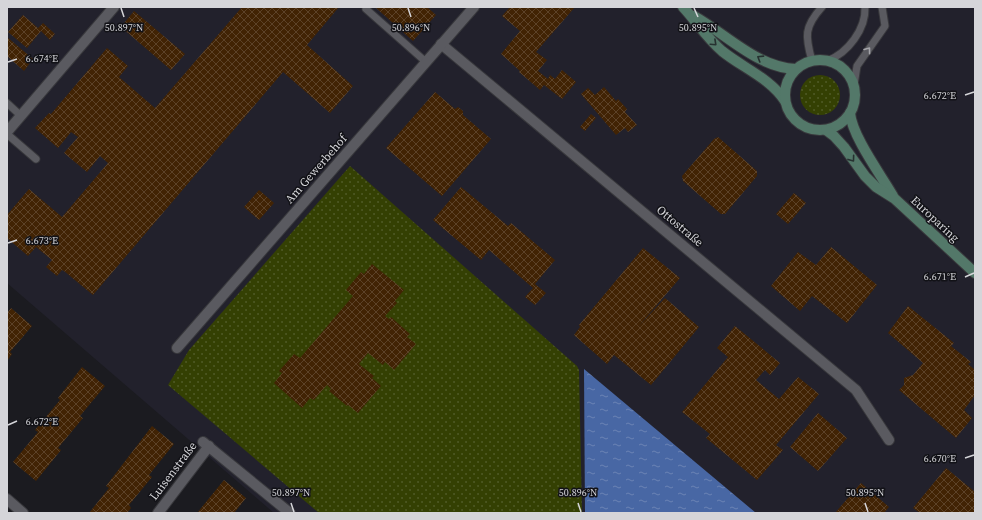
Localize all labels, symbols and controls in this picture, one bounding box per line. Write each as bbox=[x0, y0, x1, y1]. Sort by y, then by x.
text: 50.897°N bbox=[105, 21, 143, 34]
text: 50.896°N bbox=[392, 21, 430, 34]
text: 50.895°N bbox=[679, 21, 717, 34]
one-way arrow bbox=[709, 38, 717, 45]
one-way arrow bbox=[863, 47, 870, 54]
text: 6.674°E bbox=[26, 52, 58, 65]
one-way arrow bbox=[757, 56, 764, 63]
text: 6.672°E bbox=[924, 89, 956, 102]
street label: Am Gewerbehof bbox=[282, 130, 352, 207]
one-way arrow bbox=[847, 154, 854, 161]
street label: Europaring bbox=[907, 192, 963, 246]
street label: Ottostraße bbox=[653, 202, 707, 250]
text: 6.673°E bbox=[26, 234, 58, 247]
text: 6.671°E bbox=[924, 270, 956, 283]
text: 6.672°E bbox=[26, 415, 58, 428]
street label: Luisenstraße bbox=[146, 438, 200, 504]
text: 6.670°E bbox=[924, 452, 956, 465]
text: 50.897°N bbox=[272, 486, 310, 499]
text: 50.896°N bbox=[559, 486, 597, 499]
text: 50.895°N bbox=[846, 486, 884, 499]

